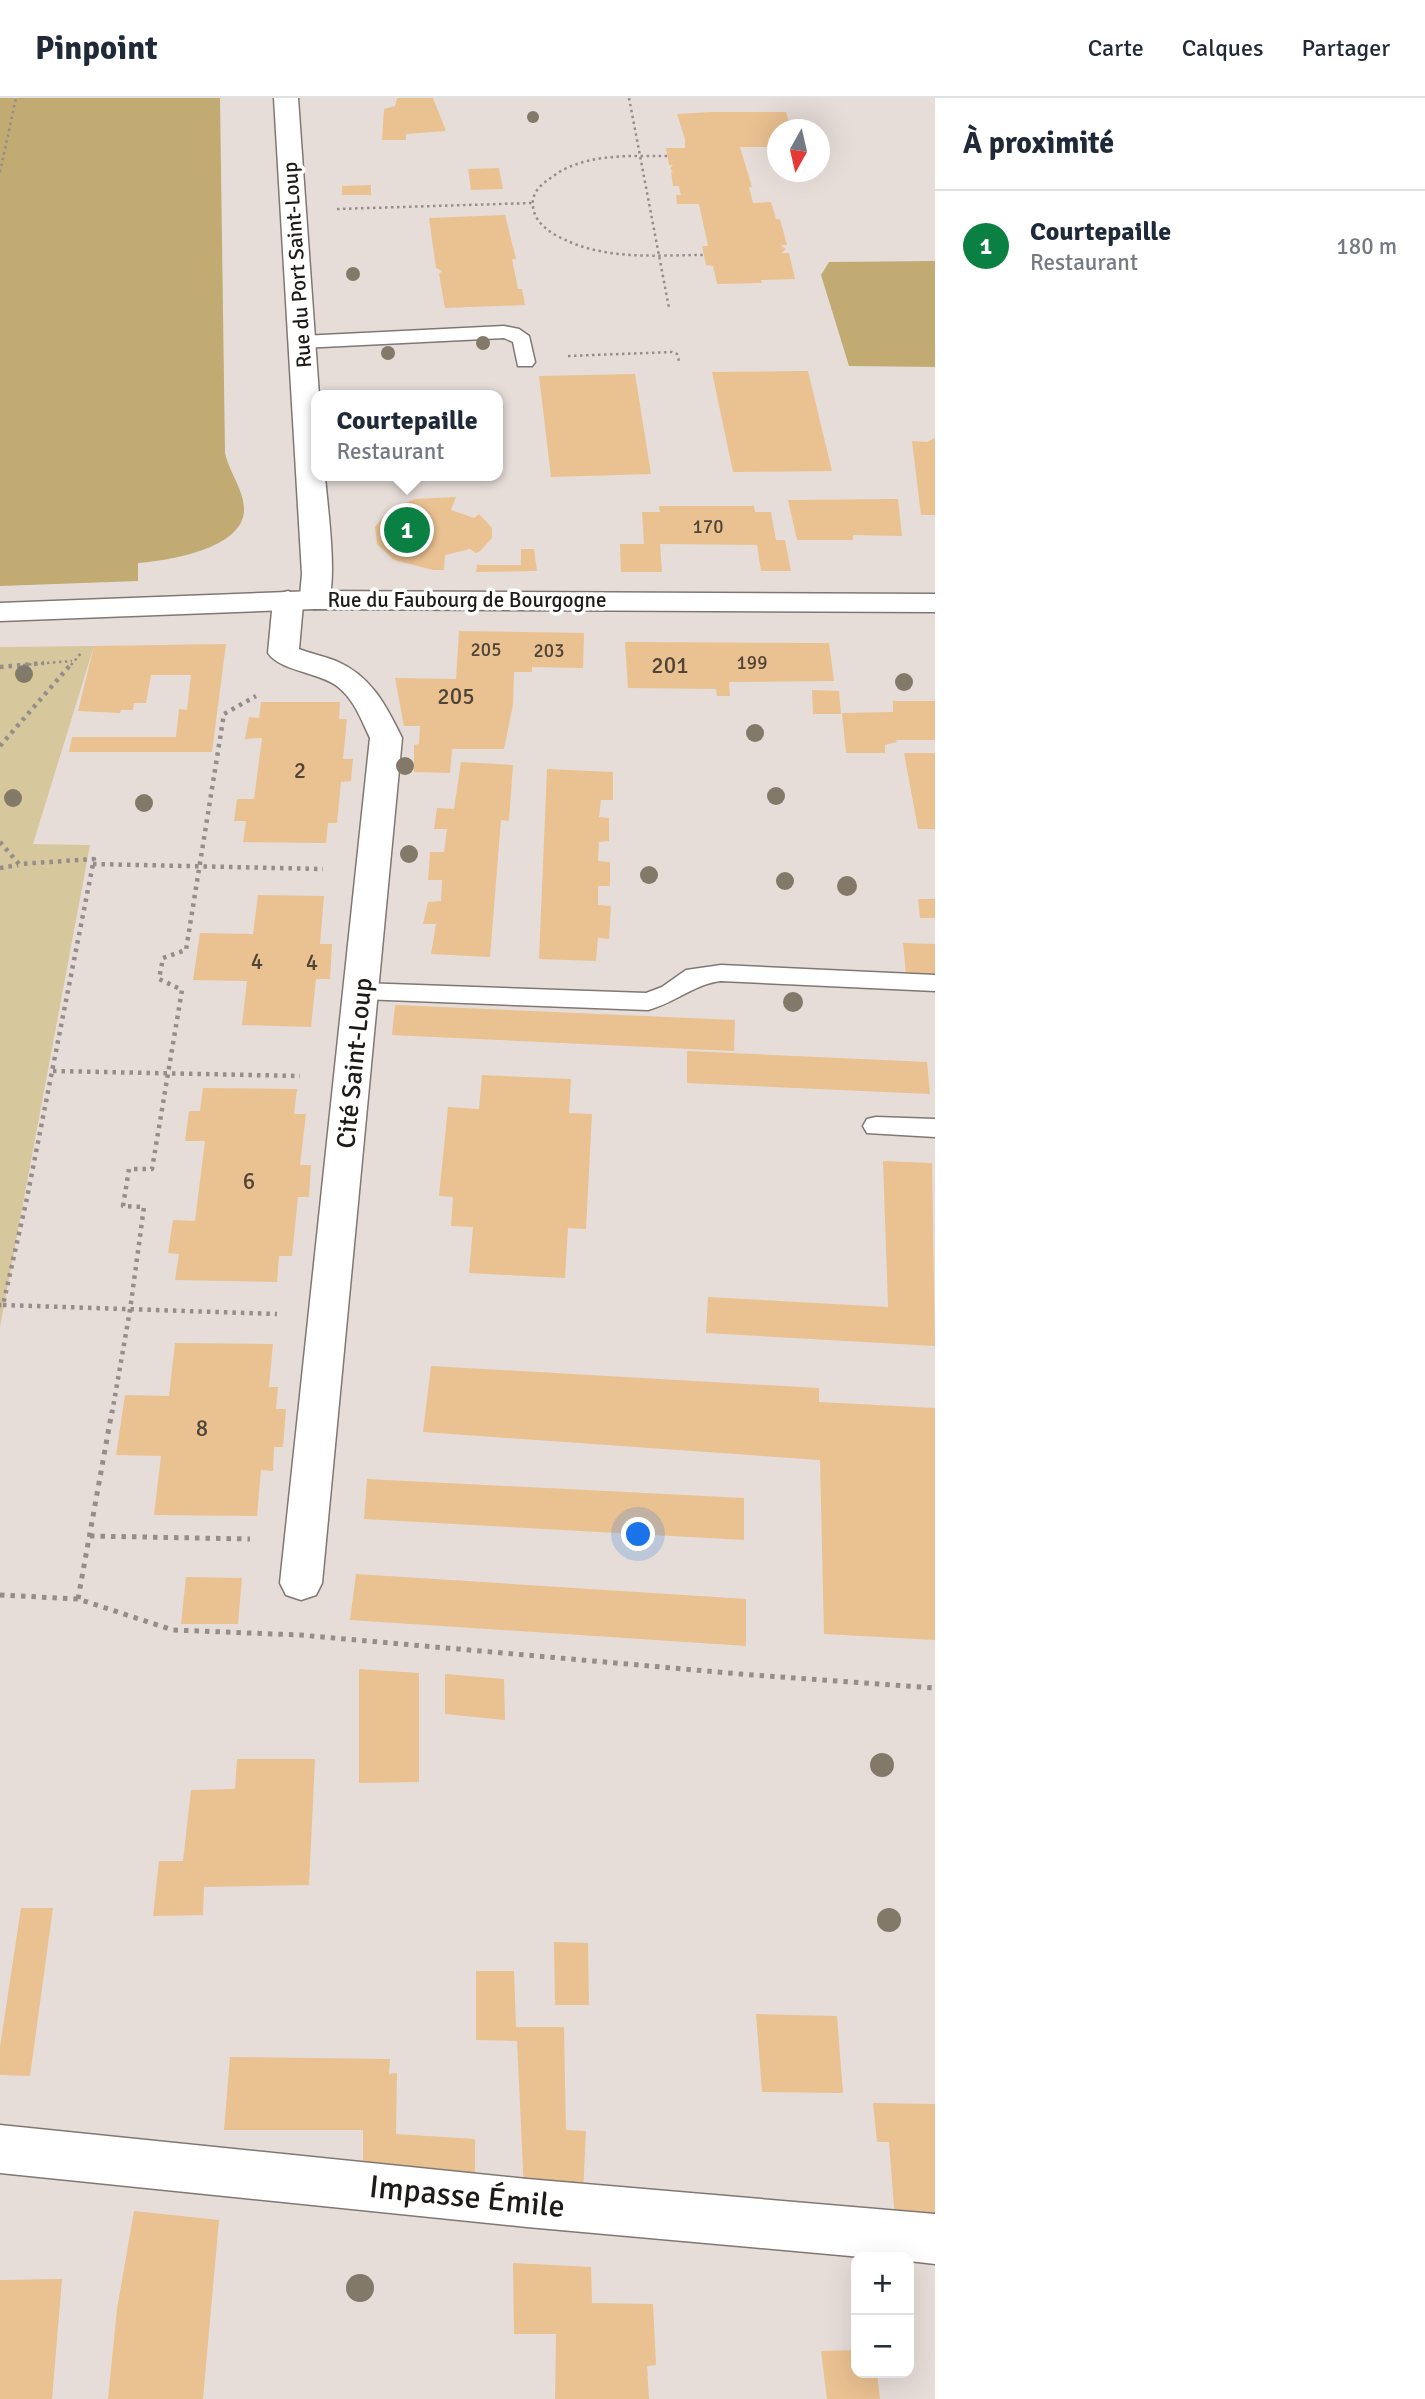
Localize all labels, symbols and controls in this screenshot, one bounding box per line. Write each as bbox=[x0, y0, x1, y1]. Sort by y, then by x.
text: Pinpoint bbox=[35, 28, 158, 69]
text: Carte bbox=[1088, 33, 1144, 63]
text: Calques bbox=[1182, 33, 1263, 63]
text: Partager bbox=[1301, 33, 1390, 63]
north arrow bbox=[767, 119, 830, 182]
text: À proximité bbox=[963, 125, 1114, 162]
street label: Rue du Port Saint-Loup bbox=[277, 161, 317, 369]
text: Courtepaille bbox=[1030, 216, 1171, 248]
text: 1 bbox=[980, 232, 992, 261]
text: 180 m bbox=[1336, 232, 1397, 261]
text: Restaurant bbox=[1030, 248, 1138, 277]
popup bbox=[311, 390, 503, 481]
text: Courtepaille bbox=[336, 405, 478, 437]
text: Restaurant bbox=[336, 437, 444, 466]
pin: 1 bbox=[384, 504, 430, 556]
house number: 170 bbox=[693, 515, 723, 539]
street label: Rue du Faubourg de Bourgogne bbox=[327, 587, 607, 613]
house number: 205 bbox=[471, 638, 501, 662]
house number: 203 bbox=[534, 639, 564, 663]
house number: 201 bbox=[651, 651, 689, 680]
house number: 199 bbox=[737, 651, 767, 675]
house number: 205 bbox=[437, 682, 475, 711]
house number: 2 bbox=[294, 756, 306, 785]
house number: 4 bbox=[251, 947, 263, 976]
house number: 4 bbox=[306, 948, 318, 977]
street label: Cité Saint-Loup bbox=[330, 976, 380, 1150]
house number: 6 bbox=[243, 1167, 255, 1196]
house number: 8 bbox=[196, 1414, 208, 1443]
your location bbox=[621, 1517, 655, 1551]
street label: Impasse Émile bbox=[367, 2167, 567, 2226]
map controls bbox=[851, 2252, 914, 2378]
button: + bbox=[851, 2252, 914, 2315]
button: − bbox=[851, 2315, 914, 2378]

